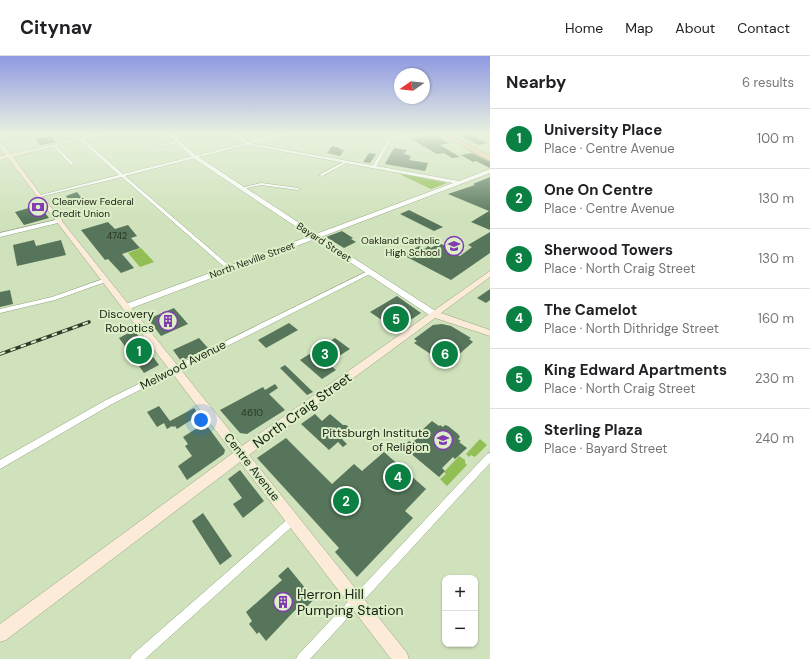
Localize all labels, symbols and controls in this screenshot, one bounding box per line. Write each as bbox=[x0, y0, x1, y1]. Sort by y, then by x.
text: Citynav bbox=[20, 15, 92, 40]
text: Home bbox=[565, 19, 603, 37]
text: Map bbox=[625, 19, 653, 37]
text: About bbox=[675, 19, 715, 37]
text: Contact bbox=[737, 19, 790, 37]
north arrow bbox=[394, 68, 430, 104]
text: Nearby bbox=[506, 71, 566, 93]
text: 6 results bbox=[742, 74, 794, 91]
text: University Place bbox=[544, 120, 662, 140]
text: 1 bbox=[517, 130, 521, 147]
text: 100 m bbox=[757, 130, 794, 147]
text: Place · Centre Avenue bbox=[544, 140, 675, 157]
text: One On Centre bbox=[544, 180, 653, 200]
text: 2 bbox=[515, 190, 523, 207]
text: 130 m bbox=[758, 190, 794, 207]
place label: Clearview Federal Credit Union bbox=[52, 195, 134, 220]
bank icon: Clearview Federal Credit Union bbox=[27, 196, 49, 218]
text: Place · Centre Avenue bbox=[544, 200, 675, 217]
street label: Bayard Street bbox=[294, 219, 354, 265]
house number: 4742 bbox=[107, 230, 127, 242]
place label: Oakland Catholic High School bbox=[361, 234, 440, 259]
school or university icon: Oakland Catholic High School bbox=[443, 235, 465, 257]
street label: North Neville Street bbox=[207, 238, 297, 282]
text: Sherwood Towers bbox=[544, 240, 673, 260]
text: 3 bbox=[515, 250, 523, 267]
text: 130 m bbox=[758, 250, 794, 267]
text: Place · North Craig Street bbox=[544, 260, 695, 277]
text: The Camelot bbox=[544, 300, 637, 320]
pin: 5 bbox=[383, 304, 409, 334]
place label: Discovery Robotics bbox=[99, 306, 154, 336]
building icon: Discovery Robotics bbox=[157, 310, 179, 332]
text: 4 bbox=[515, 310, 523, 327]
text: 160 m bbox=[758, 310, 794, 327]
text: Place · North Dithridge Street bbox=[544, 320, 719, 337]
pin: 1 bbox=[126, 336, 152, 366]
street label: Melwood Avenue bbox=[137, 336, 229, 394]
pin: 3 bbox=[312, 339, 338, 369]
pin: 6 bbox=[432, 339, 458, 369]
text: King Edward Apartments bbox=[544, 360, 727, 380]
street label: North Craig Street bbox=[249, 368, 355, 452]
text: 5 bbox=[515, 370, 523, 387]
text: 230 m bbox=[755, 370, 794, 387]
text: Place · North Craig Street bbox=[544, 380, 695, 397]
house number: 4610 bbox=[241, 406, 263, 419]
your location bbox=[191, 410, 211, 430]
text: Sterling Plaza bbox=[544, 420, 643, 440]
place label: Pittsburgh Institute of Religion bbox=[322, 425, 429, 455]
school or university icon: Pittsburgh Institute of Religion bbox=[432, 429, 454, 451]
street label: Centre Avenue bbox=[220, 430, 284, 504]
text: 6 bbox=[515, 430, 523, 447]
text: 240 m bbox=[755, 430, 794, 447]
text: Place · Bayard Street bbox=[544, 440, 667, 457]
pin: 4 bbox=[385, 462, 411, 492]
pin: 2 bbox=[333, 486, 359, 516]
map controls bbox=[442, 575, 478, 647]
button: + bbox=[442, 575, 478, 611]
place label: Herron Hill Pumping Station bbox=[297, 585, 404, 619]
building icon: Herron Hill Pumping Station bbox=[272, 591, 294, 613]
button: − bbox=[442, 611, 478, 647]

